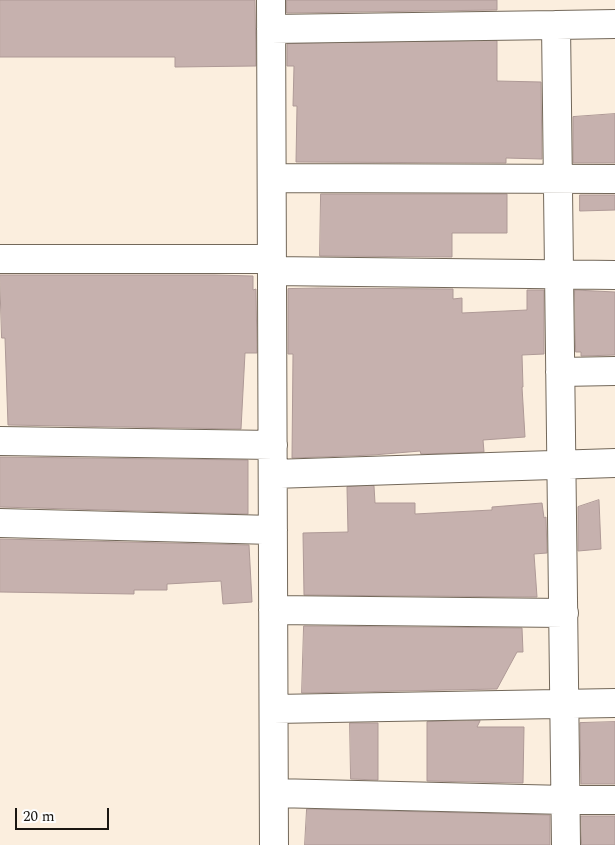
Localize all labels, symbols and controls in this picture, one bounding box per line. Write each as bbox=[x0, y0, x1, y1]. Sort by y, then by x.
scale bar bbox=[18, 798, 111, 830]
text: 20 m bbox=[23, 805, 55, 828]

